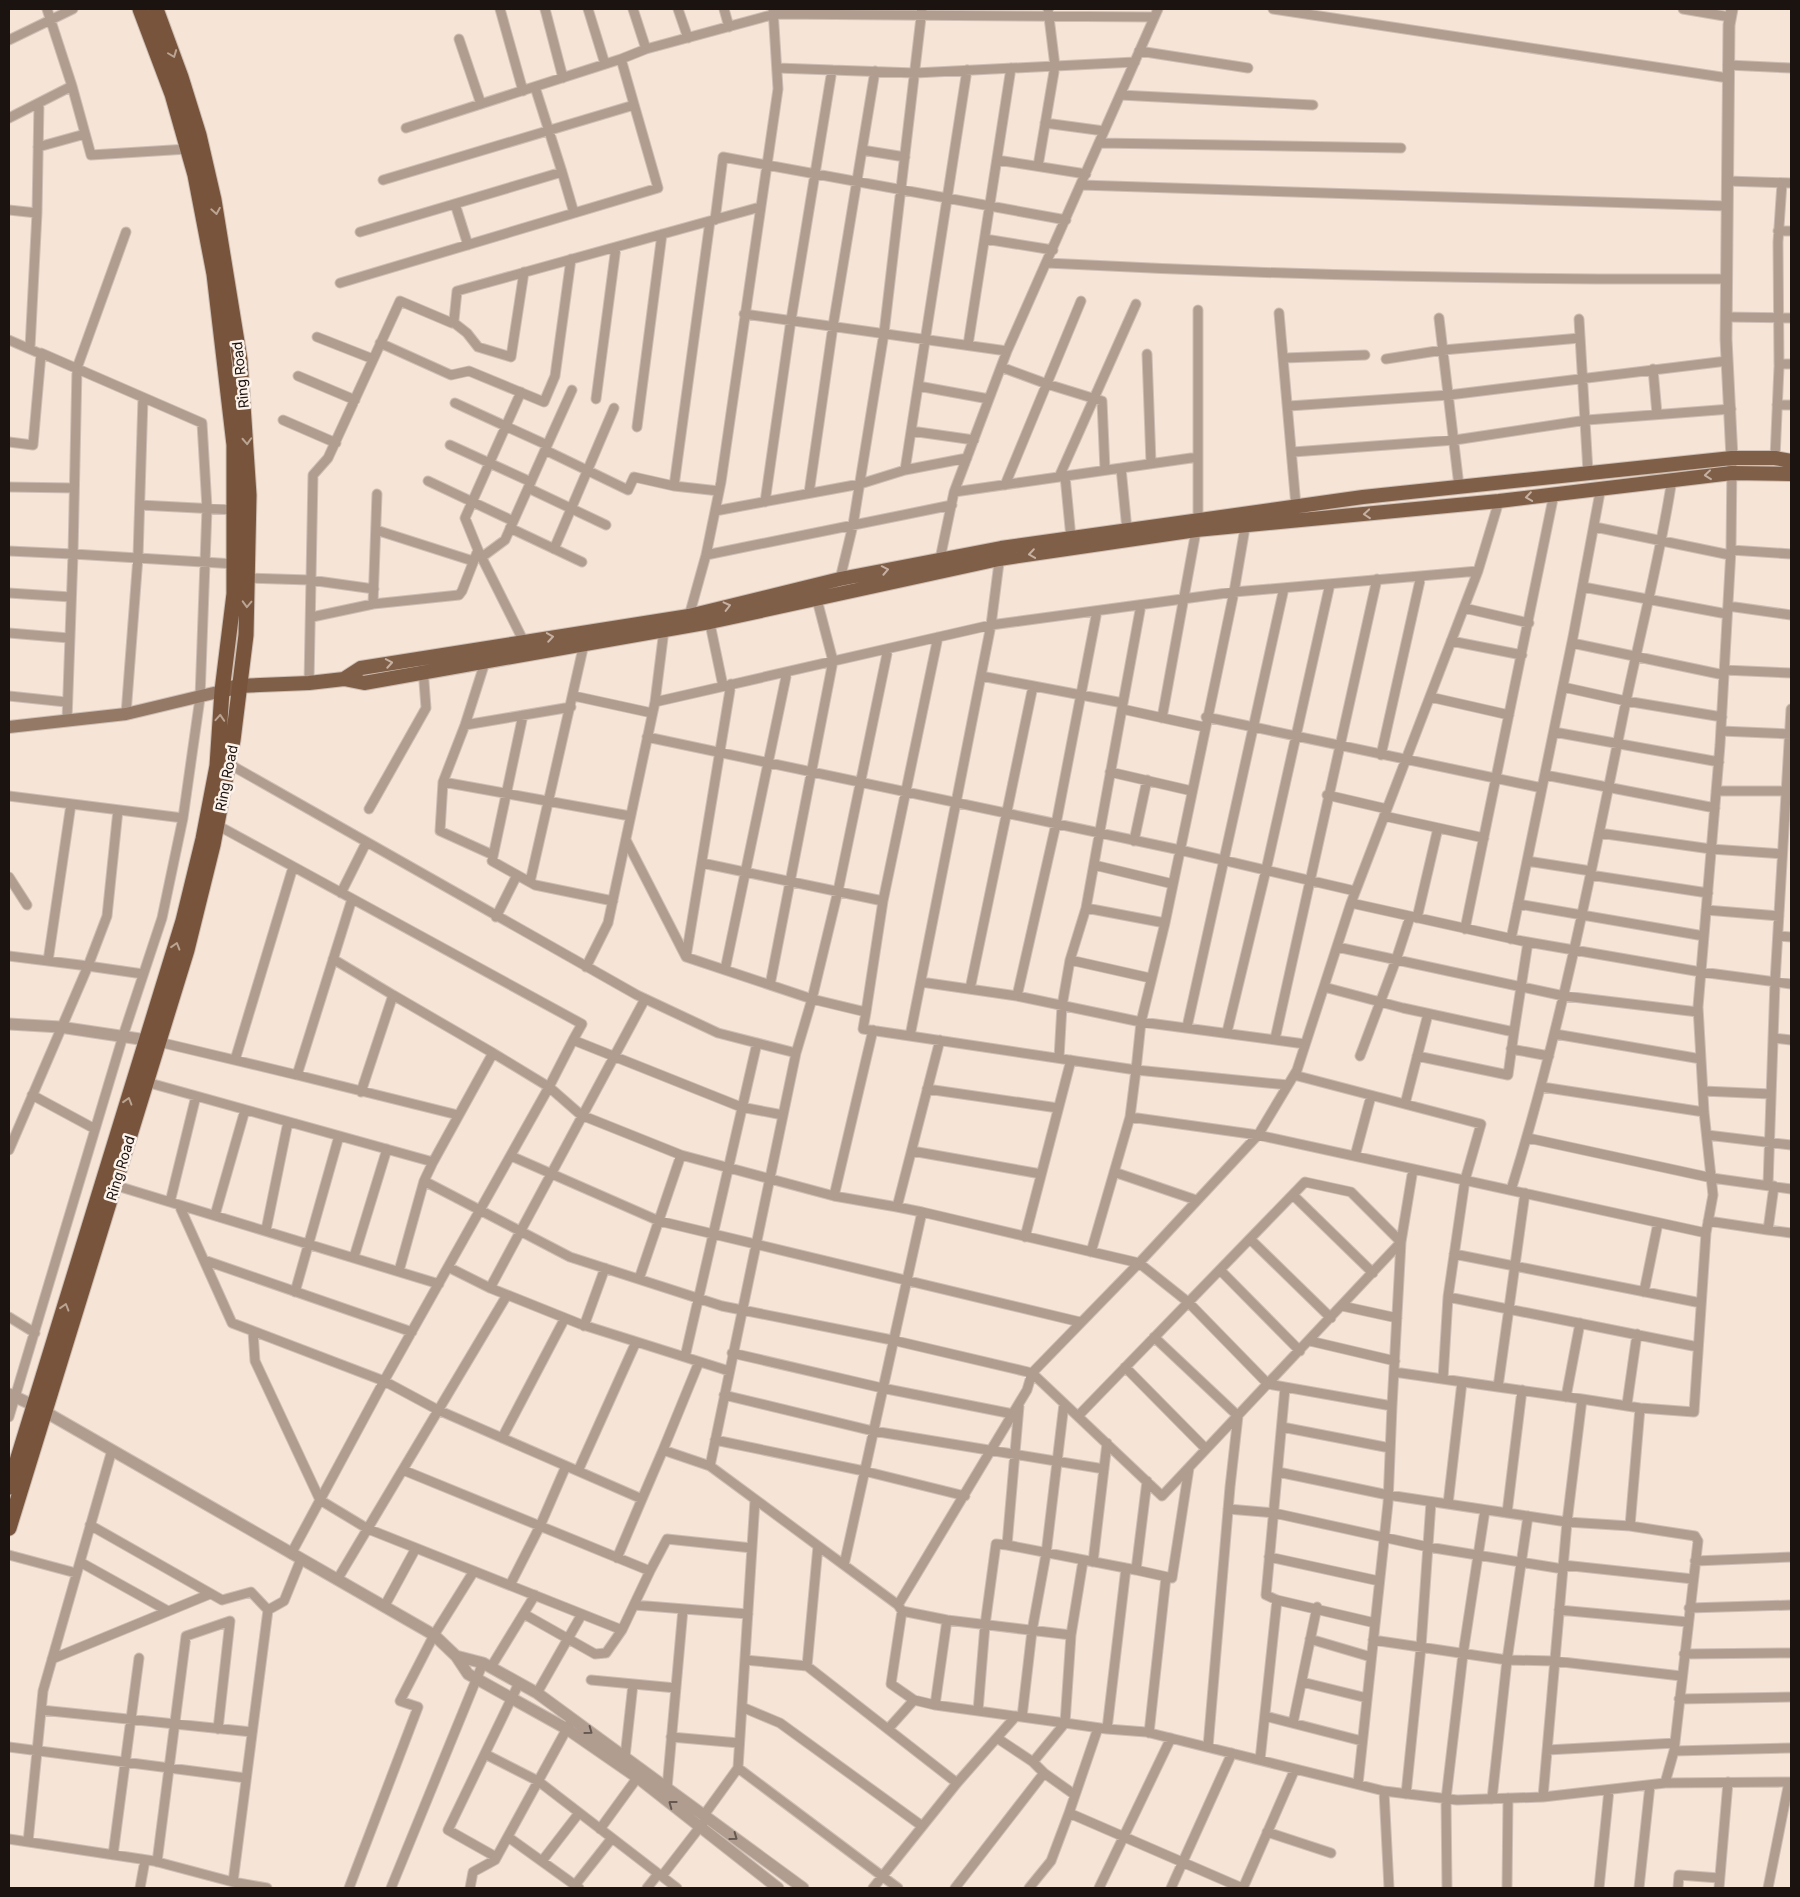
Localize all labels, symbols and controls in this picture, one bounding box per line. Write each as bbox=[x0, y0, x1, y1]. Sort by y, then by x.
one-way arrow bbox=[167, 50, 177, 58]
one-way arrow bbox=[210, 207, 220, 215]
street label: Ring Road bbox=[228, 341, 252, 409]
one-way arrow bbox=[241, 437, 252, 445]
one-way arrow bbox=[1703, 469, 1711, 480]
one-way arrow bbox=[1525, 491, 1533, 502]
one-way arrow bbox=[1363, 508, 1371, 519]
one-way arrow bbox=[1028, 548, 1036, 559]
one-way arrow bbox=[881, 565, 890, 576]
one-way arrow bbox=[242, 600, 252, 608]
one-way arrow bbox=[722, 601, 731, 612]
one-way arrow bbox=[545, 633, 554, 643]
one-way arrow bbox=[385, 659, 394, 669]
one-way arrow bbox=[215, 714, 226, 722]
street label: Ring Road bbox=[211, 744, 241, 812]
one-way arrow bbox=[170, 942, 180, 950]
one-way arrow bbox=[122, 1097, 132, 1106]
street label: Ring Road bbox=[102, 1133, 138, 1203]
one-way arrow bbox=[60, 1303, 70, 1311]
one-way arrow bbox=[583, 1725, 592, 1733]
one-way arrow bbox=[669, 1801, 678, 1809]
one-way arrow bbox=[728, 1832, 737, 1840]

